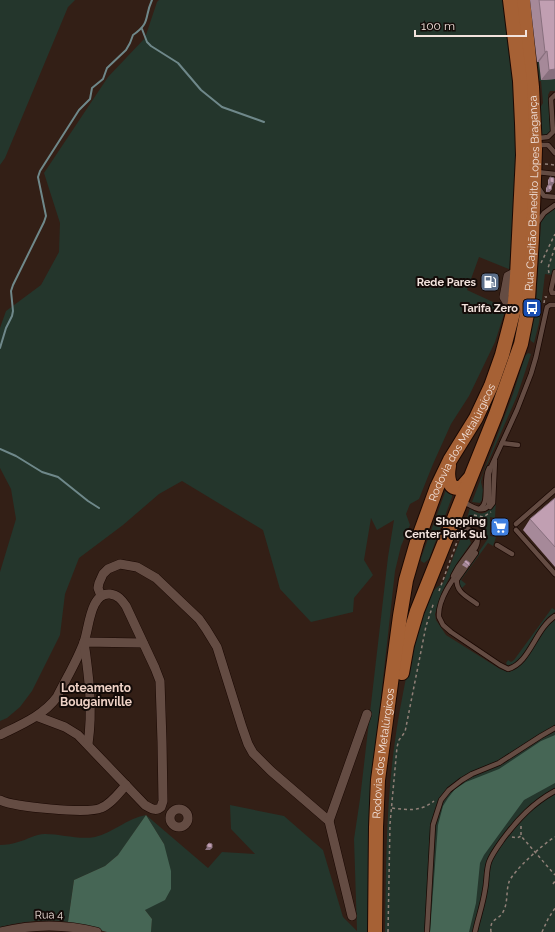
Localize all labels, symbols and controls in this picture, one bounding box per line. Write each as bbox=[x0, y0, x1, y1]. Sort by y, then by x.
scale bar bbox=[415, 12, 526, 38]
text: 100 m bbox=[421, 19, 455, 33]
street label: Rua Capitão Benedito Lopes Bragança bbox=[522, 95, 542, 291]
fuel station icon: Rede Pares bbox=[479, 271, 501, 293]
place label: Rede Pares bbox=[417, 276, 477, 289]
bus stop icon: Tarifa Zero bbox=[521, 297, 543, 319]
place label: Tarifa Zero bbox=[462, 302, 518, 315]
street label: Rodovia dos Metalúrgicos bbox=[426, 382, 498, 503]
place label: Shopping Center Park Sul bbox=[405, 515, 487, 541]
supermarket icon: Shopping Center Park Sul bbox=[489, 516, 511, 538]
district label: Loteamento Bougainville bbox=[60, 681, 132, 709]
street label: Rodovia dos Metalúrgicos bbox=[370, 687, 397, 819]
street label: Rua 4 bbox=[35, 908, 63, 922]

